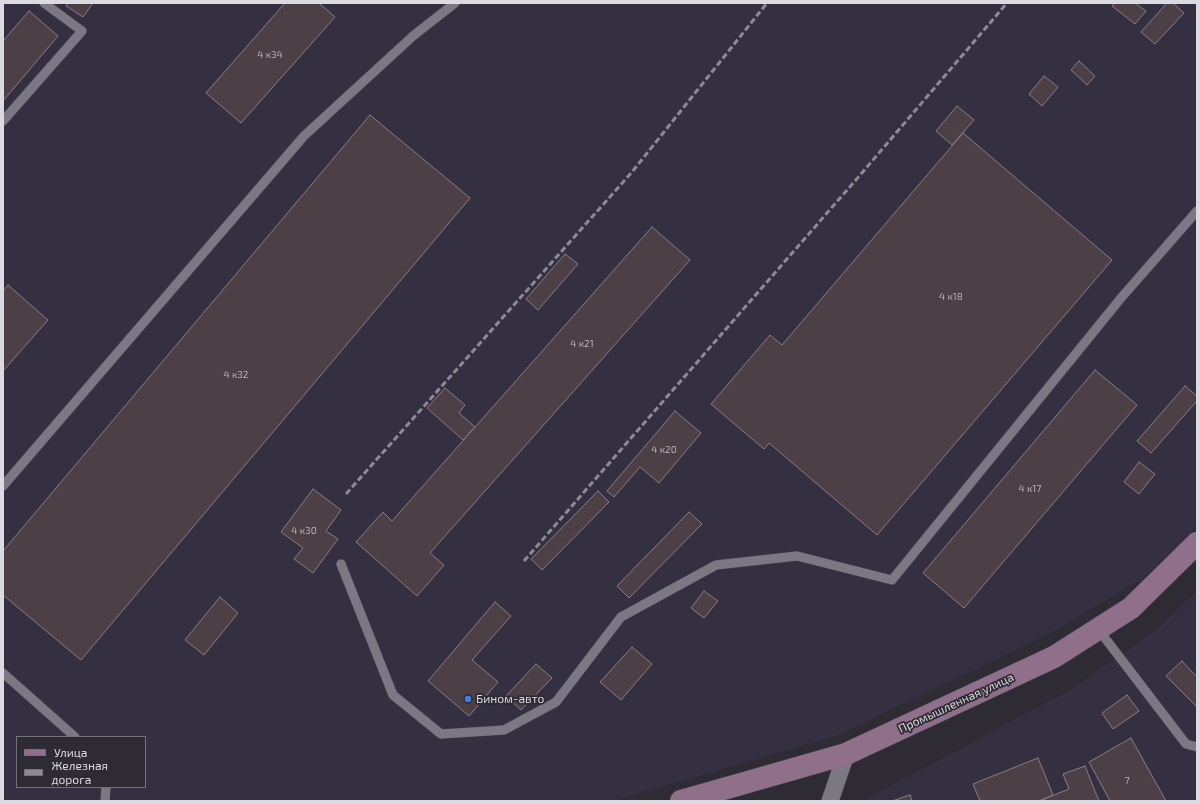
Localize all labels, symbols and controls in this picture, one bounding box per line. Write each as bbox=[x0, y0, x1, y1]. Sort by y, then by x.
house number: 4 к34 bbox=[257, 49, 283, 61]
house number: 4 к18 bbox=[939, 291, 963, 303]
house number: 4 к21 bbox=[570, 338, 594, 350]
house number: 4 к32 bbox=[224, 369, 248, 381]
house number: 4 к20 bbox=[651, 444, 677, 456]
house number: 4 к17 bbox=[1019, 483, 1041, 495]
house number: 4 к30 bbox=[291, 525, 317, 537]
street label: Промышленная улица bbox=[896, 670, 1016, 736]
place label: Бином-авто bbox=[476, 692, 544, 706]
marker: Бином-авто bbox=[463, 694, 473, 704]
legend bbox=[16, 736, 146, 788]
text: Улица bbox=[54, 745, 87, 759]
text: Железная дорога bbox=[51, 758, 108, 786]
house number: 7 bbox=[1124, 775, 1130, 787]

